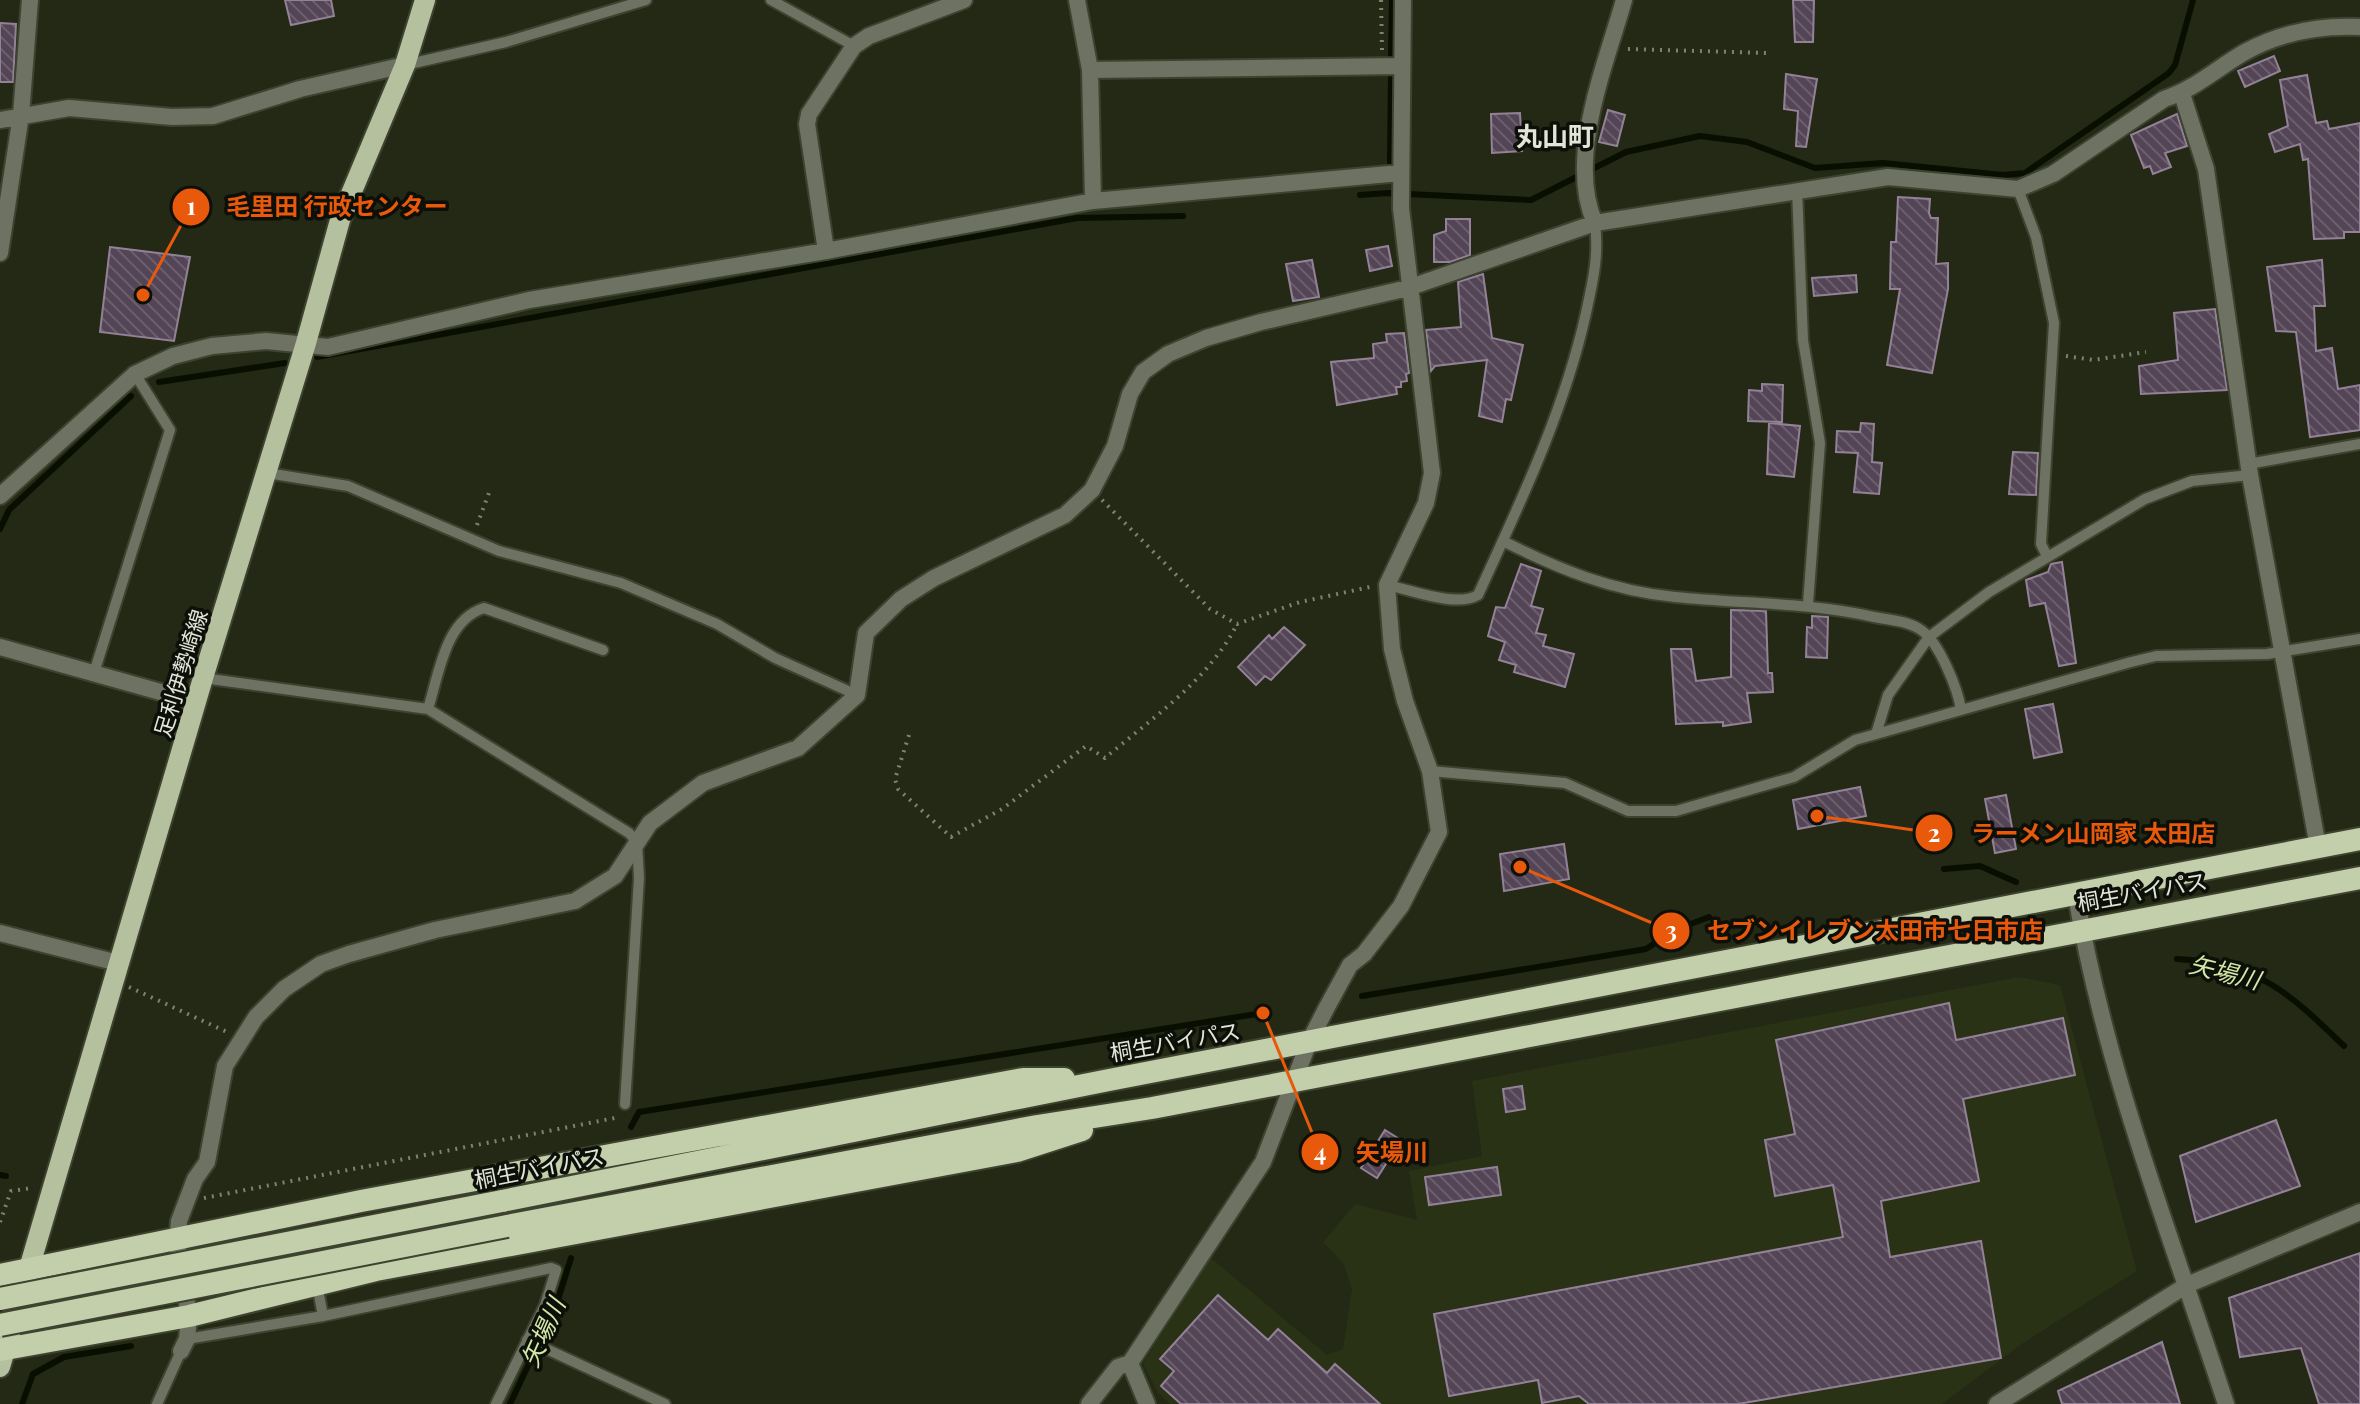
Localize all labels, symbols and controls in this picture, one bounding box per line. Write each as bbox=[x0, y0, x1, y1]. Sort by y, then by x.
district label: 丸山町 bbox=[1516, 118, 1594, 153]
callout: 毛里田 行政センター bbox=[171, 183, 464, 231]
text: 1 bbox=[186, 189, 196, 221]
text: 毛里田 行政センター bbox=[226, 189, 448, 221]
street label: 足利伊勢崎線 bbox=[146, 605, 214, 741]
callout: ラーメン山岡家 太田店 bbox=[1914, 809, 2232, 857]
text: 2 bbox=[1928, 816, 1940, 848]
text: ラーメン山岡家 太田店 bbox=[1971, 816, 2215, 848]
street label: 桐生バイパス bbox=[2075, 865, 2209, 917]
callout: セブンイレブン太田市七日市店 bbox=[1651, 907, 2059, 955]
text: 3 bbox=[1665, 913, 1677, 945]
text: セブンイレブン太田市七日市店 bbox=[1707, 913, 2043, 945]
water label: 矢場川 bbox=[2186, 947, 2267, 996]
street label: 桐生バイパス bbox=[1108, 1015, 1242, 1067]
callout: 矢場川 bbox=[1300, 1128, 1444, 1176]
text: 4 bbox=[1314, 1135, 1326, 1167]
text: 矢場川 bbox=[1356, 1135, 1428, 1167]
street label: 桐生バイパス bbox=[472, 1140, 606, 1194]
water label: 矢場川 bbox=[513, 1290, 572, 1371]

